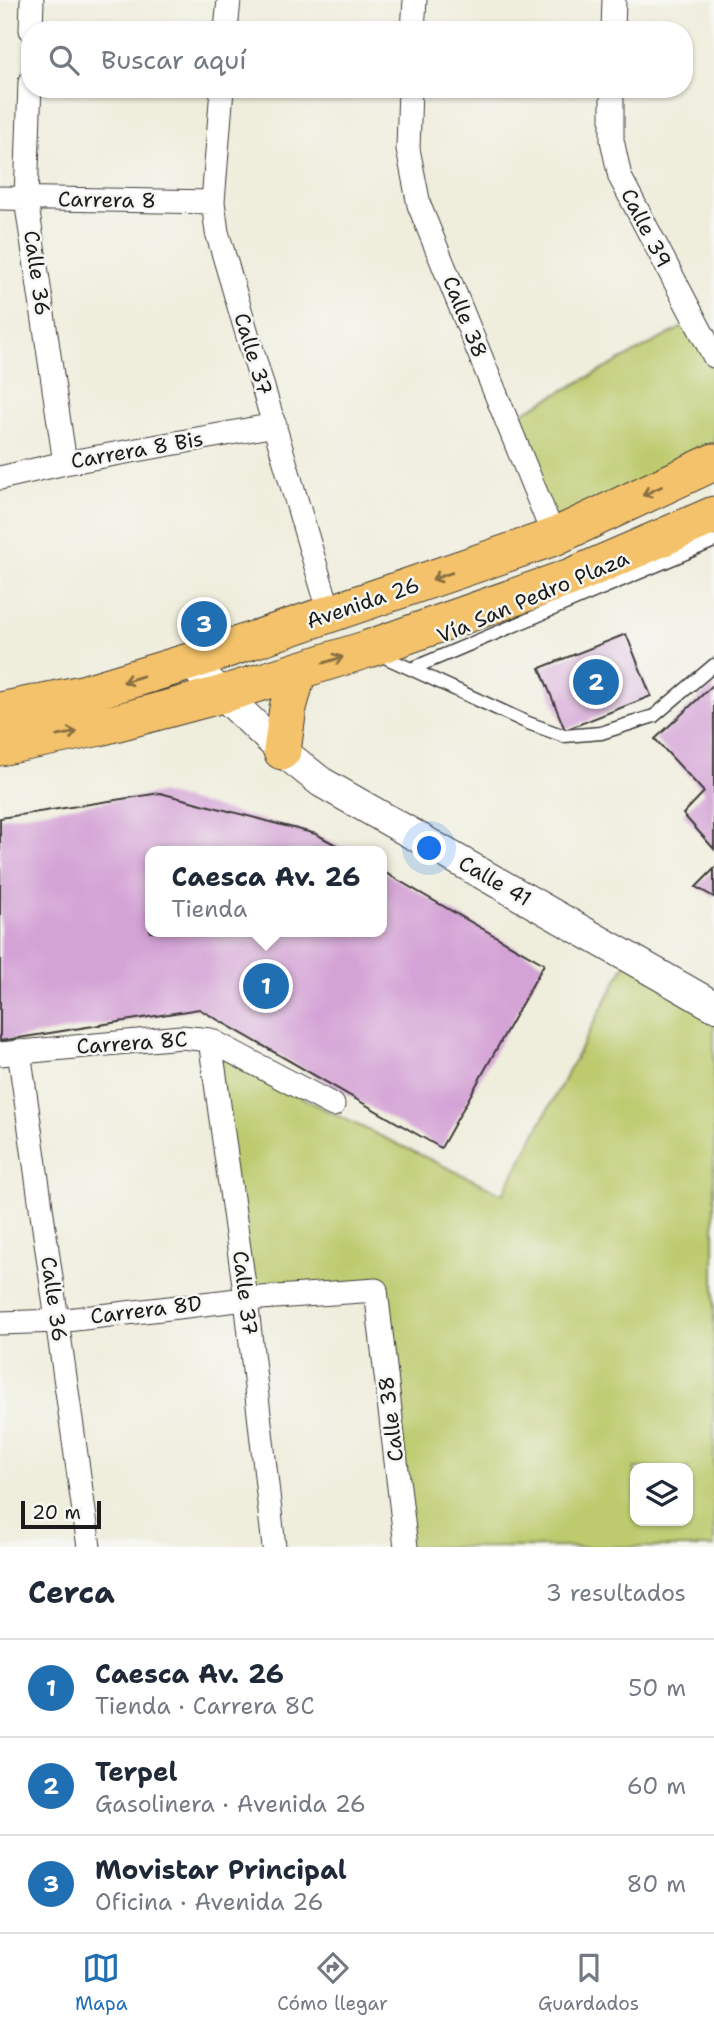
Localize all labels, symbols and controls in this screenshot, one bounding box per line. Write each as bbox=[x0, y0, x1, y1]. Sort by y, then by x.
search box bbox=[21, 21, 693, 98]
icon: search bbox=[45, 41, 83, 79]
text: Buscar aquí bbox=[101, 42, 247, 77]
street label: Calle 39 bbox=[614, 184, 678, 272]
street label: Carrera 8 bbox=[58, 185, 156, 215]
street label: Calle 36 bbox=[17, 229, 57, 317]
street label: Calle 38 bbox=[436, 272, 494, 362]
street label: Calle 37 bbox=[227, 309, 279, 399]
street label: Carrera 8 Bis bbox=[69, 425, 205, 475]
one-way arrow bbox=[642, 484, 663, 498]
street label: Vía San Pedro Plaza bbox=[433, 544, 633, 650]
street label: Avenida 26 bbox=[303, 571, 423, 635]
one-way arrow bbox=[431, 571, 453, 583]
pin: 3 bbox=[181, 598, 227, 650]
one-way arrow bbox=[322, 652, 344, 665]
pin: 2 bbox=[573, 656, 619, 708]
one-way arrow bbox=[122, 673, 144, 686]
one-way arrow bbox=[55, 726, 78, 740]
your location bbox=[412, 831, 446, 865]
popup bbox=[145, 846, 387, 937]
street label: Calle 41 bbox=[454, 849, 536, 913]
text: Caesca Av. 26 bbox=[172, 859, 360, 894]
text: Tienda bbox=[172, 894, 247, 924]
pin: 1 bbox=[243, 960, 289, 1012]
street label: Carrera 8C bbox=[76, 1025, 188, 1061]
street label: Calle 37 bbox=[226, 1249, 264, 1337]
street label: Calle 36 bbox=[34, 1255, 74, 1343]
street label: Carrera 8D bbox=[89, 1289, 203, 1331]
street label: Calle 38 bbox=[372, 1375, 410, 1463]
map controls bbox=[630, 1463, 693, 1526]
button: layers bbox=[630, 1463, 693, 1526]
scale bar bbox=[21, 1498, 102, 1530]
text: 20 m bbox=[32, 1500, 81, 1525]
text: Cerca bbox=[28, 1572, 115, 1613]
text: 3 resultados bbox=[546, 1578, 686, 1608]
text: Caesca Av. 26 bbox=[95, 1656, 284, 1691]
text: 1 bbox=[46, 1673, 56, 1703]
text: 50 m bbox=[628, 1673, 686, 1703]
text: Tienda · Carrera 8C bbox=[95, 1691, 315, 1721]
text: Terpel bbox=[95, 1754, 178, 1789]
text: 2 bbox=[43, 1771, 59, 1801]
text: 60 m bbox=[627, 1771, 686, 1801]
text: Gasolinera · Avenida 26 bbox=[95, 1789, 366, 1819]
text: Movistar Principal bbox=[95, 1852, 347, 1887]
text: 3 bbox=[43, 1869, 59, 1899]
text: 80 m bbox=[627, 1869, 686, 1899]
text: Oficina · Avenida 26 bbox=[95, 1887, 324, 1917]
tab: Mapa bbox=[75, 1949, 127, 2016]
tab: Cómo llegar bbox=[277, 1949, 388, 2016]
tab: Guardados bbox=[538, 1949, 639, 2016]

